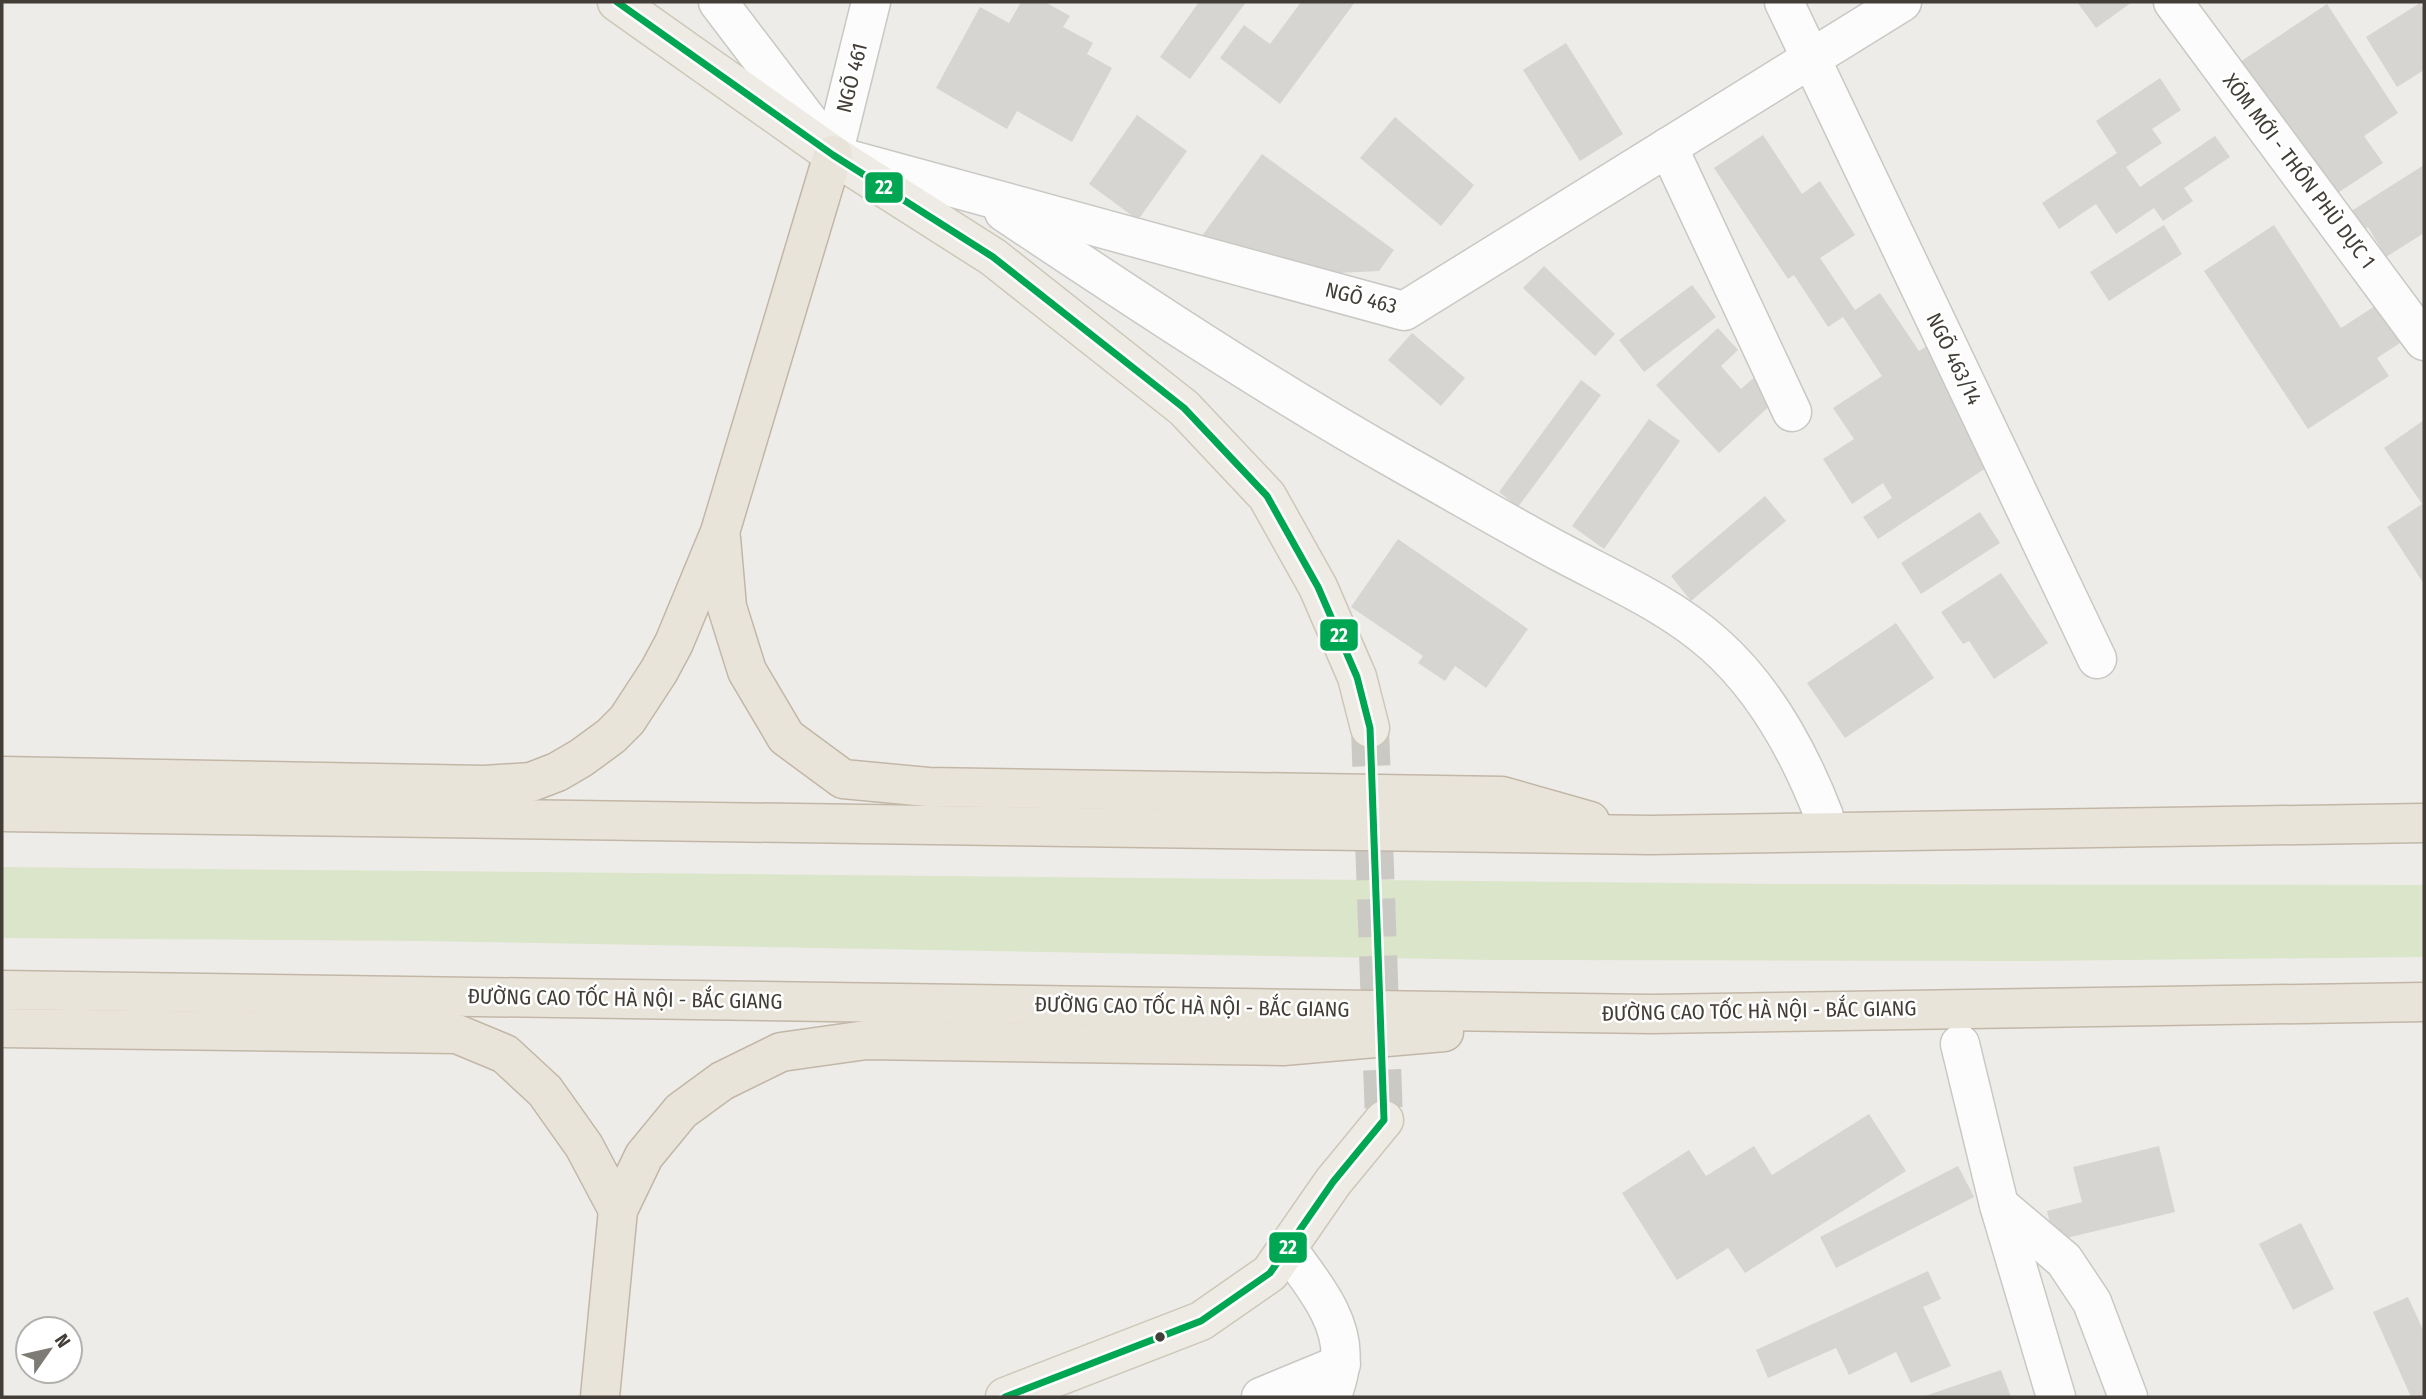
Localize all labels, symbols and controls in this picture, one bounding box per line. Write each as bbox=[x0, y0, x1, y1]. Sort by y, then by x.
street label: NGÕ 461 bbox=[831, 41, 873, 115]
street label: XÓM MỚI - THÔN PHÙ DỰC 1 bbox=[2217, 68, 2381, 274]
line badge: 22 bbox=[864, 171, 904, 204]
text: 22 bbox=[874, 176, 893, 199]
street label: NGÕ 463 bbox=[1323, 277, 1399, 319]
street label: NGÕ 463/14 bbox=[1921, 309, 1987, 409]
line badge: 22 bbox=[1319, 618, 1359, 652]
text: 22 bbox=[1329, 624, 1348, 647]
street label: ĐƯỜNG CAO TỐC HÀ NỘI - BẮC GIANG bbox=[467, 981, 783, 1015]
street label: ĐƯỜNG CAO TỐC HÀ NỘI - BẮC GIANG bbox=[1034, 989, 1350, 1023]
street label: ĐƯỜNG CAO TỐC HÀ NỘI - BẮC GIANG bbox=[1601, 993, 1917, 1027]
line badge: 22 bbox=[1268, 1231, 1308, 1264]
text: 22 bbox=[1278, 1236, 1297, 1259]
north arrow bbox=[14, 1315, 84, 1385]
text: N bbox=[50, 1330, 75, 1352]
unlabelled marker bbox=[1153, 1330, 1167, 1344]

